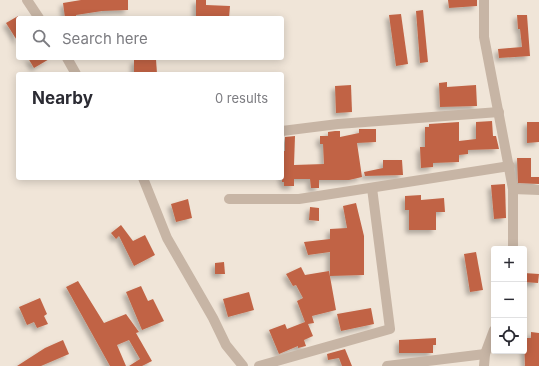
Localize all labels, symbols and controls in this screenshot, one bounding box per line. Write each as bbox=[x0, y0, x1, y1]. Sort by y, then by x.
search box bbox=[16, 16, 284, 60]
icon: search bbox=[30, 27, 52, 49]
text: Search here bbox=[62, 29, 148, 48]
text: Nearby bbox=[32, 88, 93, 108]
text: 0 results bbox=[215, 90, 268, 106]
map controls bbox=[491, 246, 527, 354]
button: + bbox=[491, 246, 527, 282]
button: − bbox=[491, 282, 527, 318]
button: locate bbox=[491, 318, 527, 354]

